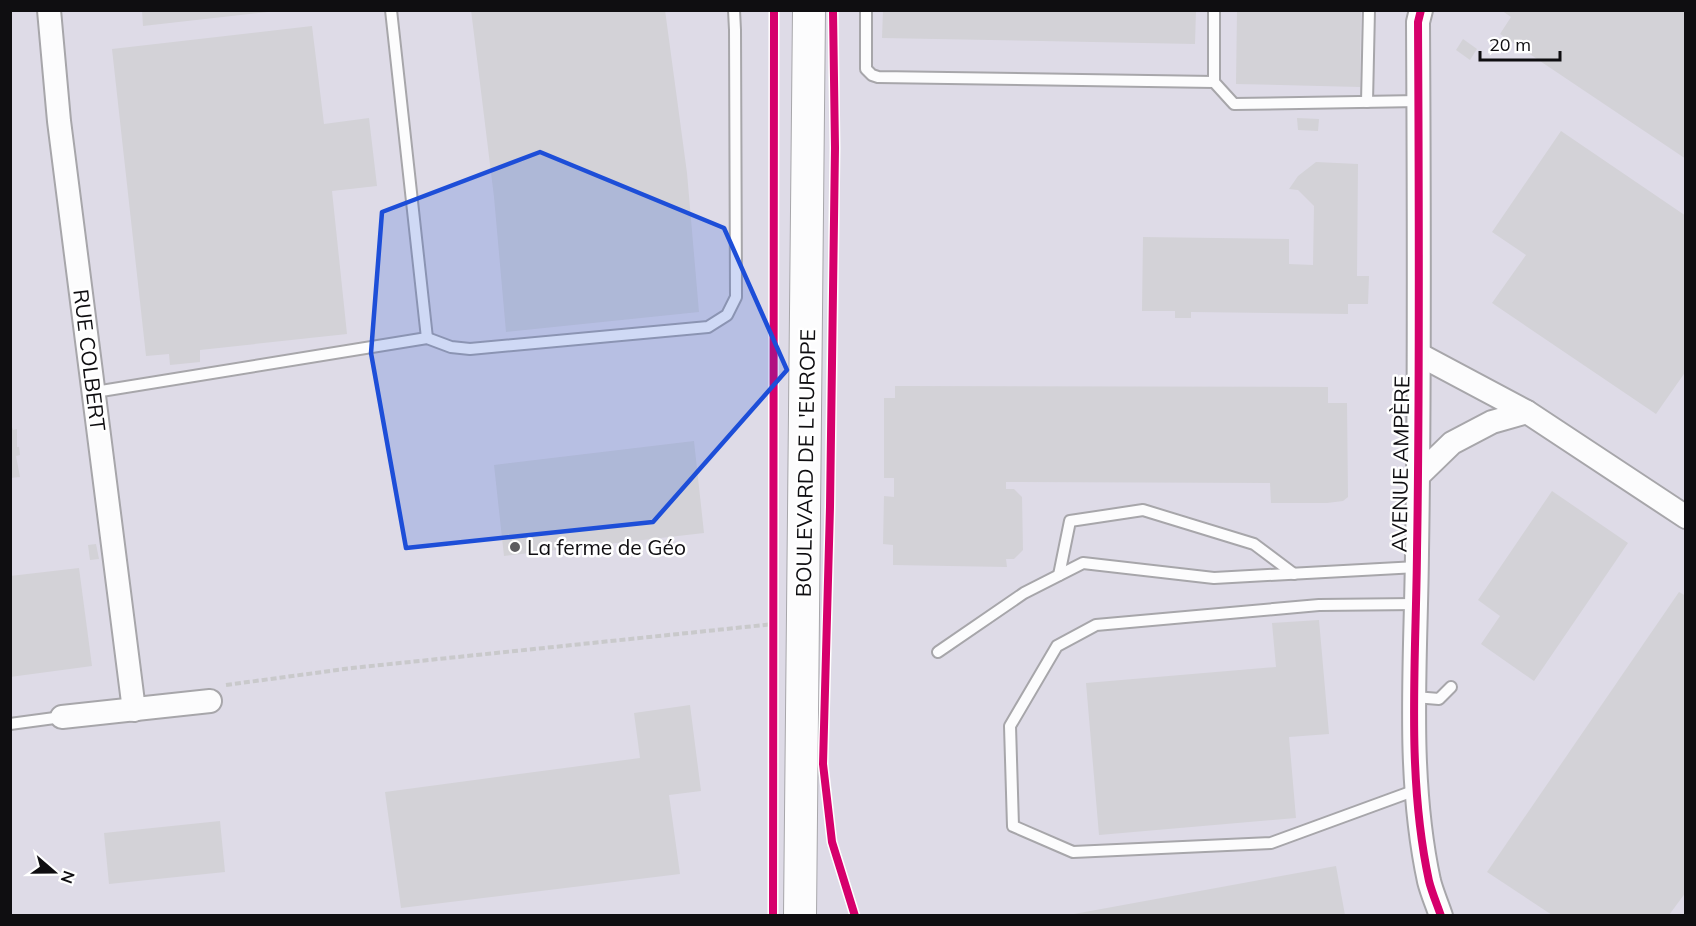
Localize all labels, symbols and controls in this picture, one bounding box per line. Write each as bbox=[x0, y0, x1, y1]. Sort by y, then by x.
scale bar bbox=[1480, 24, 1560, 62]
text: 20 m bbox=[1489, 33, 1531, 56]
street label: RUE COLBERT bbox=[68, 288, 112, 433]
street label: BOULEVARD DE L'EUROPE bbox=[790, 329, 820, 597]
street label: AVENUE AMPÈRE bbox=[1385, 376, 1415, 552]
place label: La ferme de Géo bbox=[527, 534, 686, 560]
marker: La ferme de Géo bbox=[508, 540, 522, 554]
north arrow bbox=[24, 842, 84, 902]
text: N bbox=[57, 868, 80, 886]

